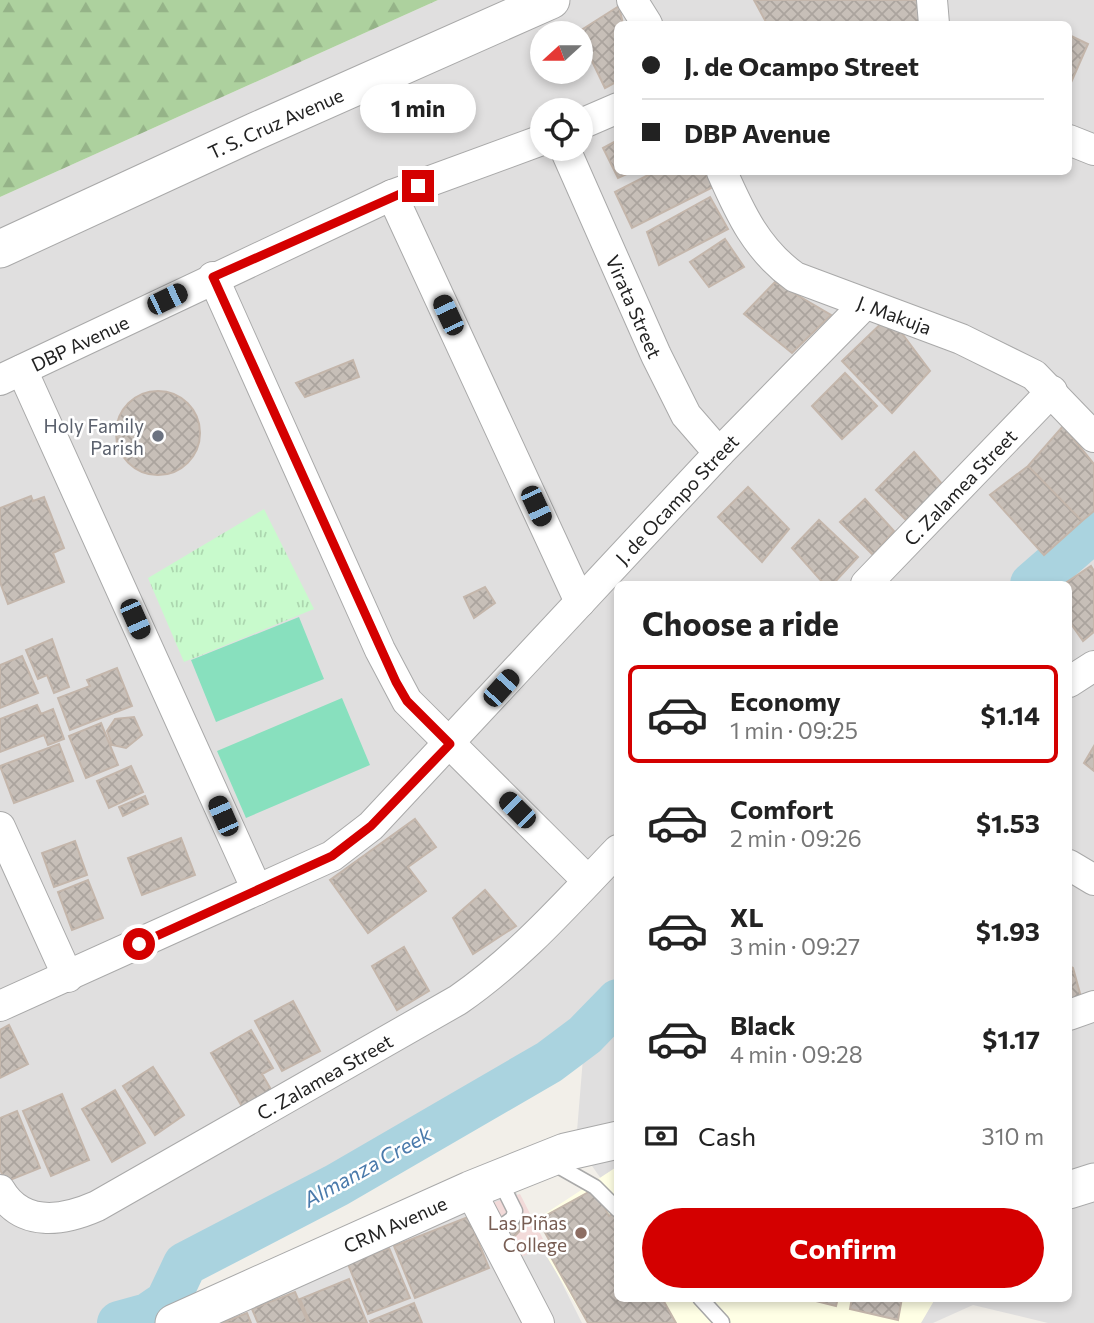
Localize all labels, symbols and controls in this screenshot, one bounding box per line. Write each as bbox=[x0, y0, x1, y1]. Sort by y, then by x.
north arrow bbox=[530, 21, 593, 84]
map controls bbox=[530, 21, 593, 161]
text: J. de Ocampo Street bbox=[684, 50, 919, 81]
street label: T. S. Cruz Avenue bbox=[204, 82, 347, 163]
callout: 1 min bbox=[360, 85, 476, 134]
text: 1 min bbox=[391, 94, 445, 122]
button: locate bbox=[530, 98, 593, 161]
text: DBP Avenue bbox=[684, 117, 830, 148]
route end bbox=[402, 170, 434, 202]
street label: Virata Street bbox=[602, 251, 667, 362]
car bbox=[144, 280, 191, 318]
street label: J. Makuja bbox=[854, 290, 935, 339]
car bbox=[430, 292, 467, 338]
street label: DBP Avenue bbox=[27, 310, 132, 375]
place label: Holy Family Parish bbox=[44, 414, 144, 459]
street label: C. Zalamea Street bbox=[898, 424, 1021, 550]
marker: Holy Family Parish bbox=[150, 428, 166, 444]
street label: J. de Ocampo Street bbox=[610, 429, 743, 569]
car bbox=[518, 483, 555, 529]
car bbox=[117, 596, 154, 642]
text: Choose a ride bbox=[642, 603, 839, 643]
car bbox=[480, 665, 523, 711]
icon: car bbox=[646, 683, 709, 746]
text: Economy bbox=[730, 685, 841, 716]
text: $1.14 bbox=[981, 699, 1040, 730]
text: 1 min · 09:25 bbox=[730, 716, 858, 744]
car bbox=[495, 788, 540, 832]
icon: car bbox=[646, 791, 709, 854]
car bbox=[205, 793, 242, 839]
text: Comfort bbox=[730, 793, 833, 824]
text: $1.53 bbox=[976, 807, 1040, 838]
text: 2 min · 09:26 bbox=[730, 824, 862, 852]
icon: car bbox=[646, 899, 709, 962]
text: XL bbox=[730, 901, 764, 932]
text: $1.93 bbox=[976, 915, 1040, 946]
route start bbox=[123, 928, 155, 960]
text: 3 min · 09:27 bbox=[730, 932, 860, 960]
icon: car bbox=[646, 1007, 709, 1070]
text: Black bbox=[730, 1009, 796, 1040]
text: $1.17 bbox=[982, 1023, 1040, 1054]
street label: C. Zalamea Street bbox=[252, 1028, 397, 1124]
text: 4 min · 09:28 bbox=[730, 1040, 863, 1068]
icon: cash bbox=[642, 1117, 680, 1155]
water label: Almanza Creek bbox=[298, 1120, 436, 1212]
text: Cash bbox=[698, 1120, 756, 1151]
text: 310 m bbox=[982, 1122, 1044, 1150]
street label: CRM Avenue bbox=[339, 1191, 450, 1257]
button: Confirm bbox=[642, 1208, 1044, 1288]
place label: Las Piñas College bbox=[488, 1211, 567, 1256]
marker: Las Piñas College bbox=[573, 1225, 589, 1241]

